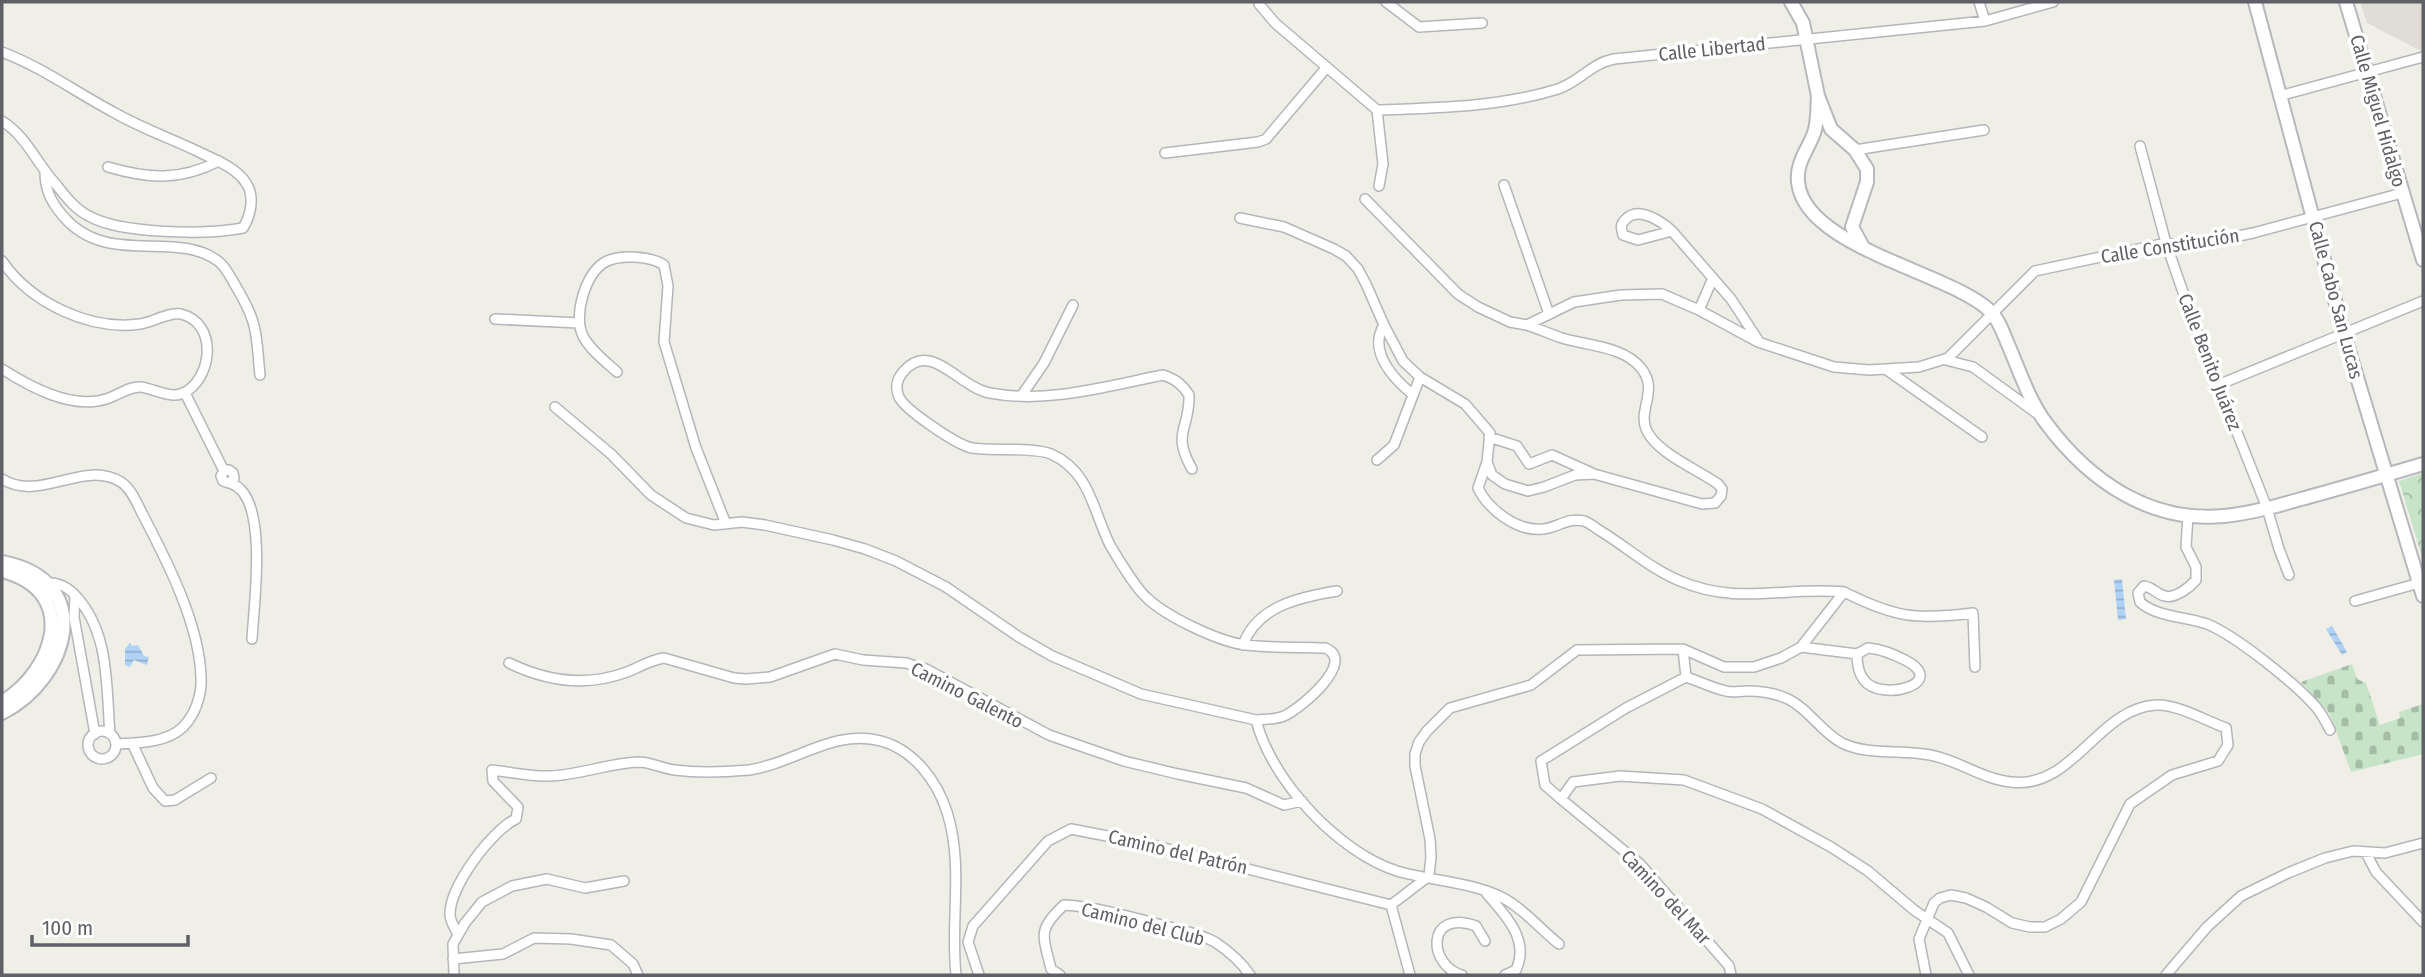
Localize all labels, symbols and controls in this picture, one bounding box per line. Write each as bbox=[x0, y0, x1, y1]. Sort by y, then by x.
street label: Calle Libertad bbox=[1657, 32, 1767, 66]
street label: Calle Miguel Hidalgo bbox=[2345, 32, 2411, 190]
street label: Calle Cabo San Lucas bbox=[2304, 219, 2368, 381]
street label: Calle Constitución bbox=[2099, 224, 2241, 268]
street label: Calle Benito Juárez bbox=[2173, 290, 2247, 434]
street label: Camino Galento bbox=[907, 657, 1027, 733]
street label: Camino del Patrón bbox=[1106, 825, 1250, 879]
street label: Camino del Mar bbox=[1616, 845, 1716, 949]
street label: Camino del Club bbox=[1079, 898, 1207, 950]
scale bar bbox=[32, 904, 187, 948]
text: 100 m bbox=[42, 915, 93, 941]

